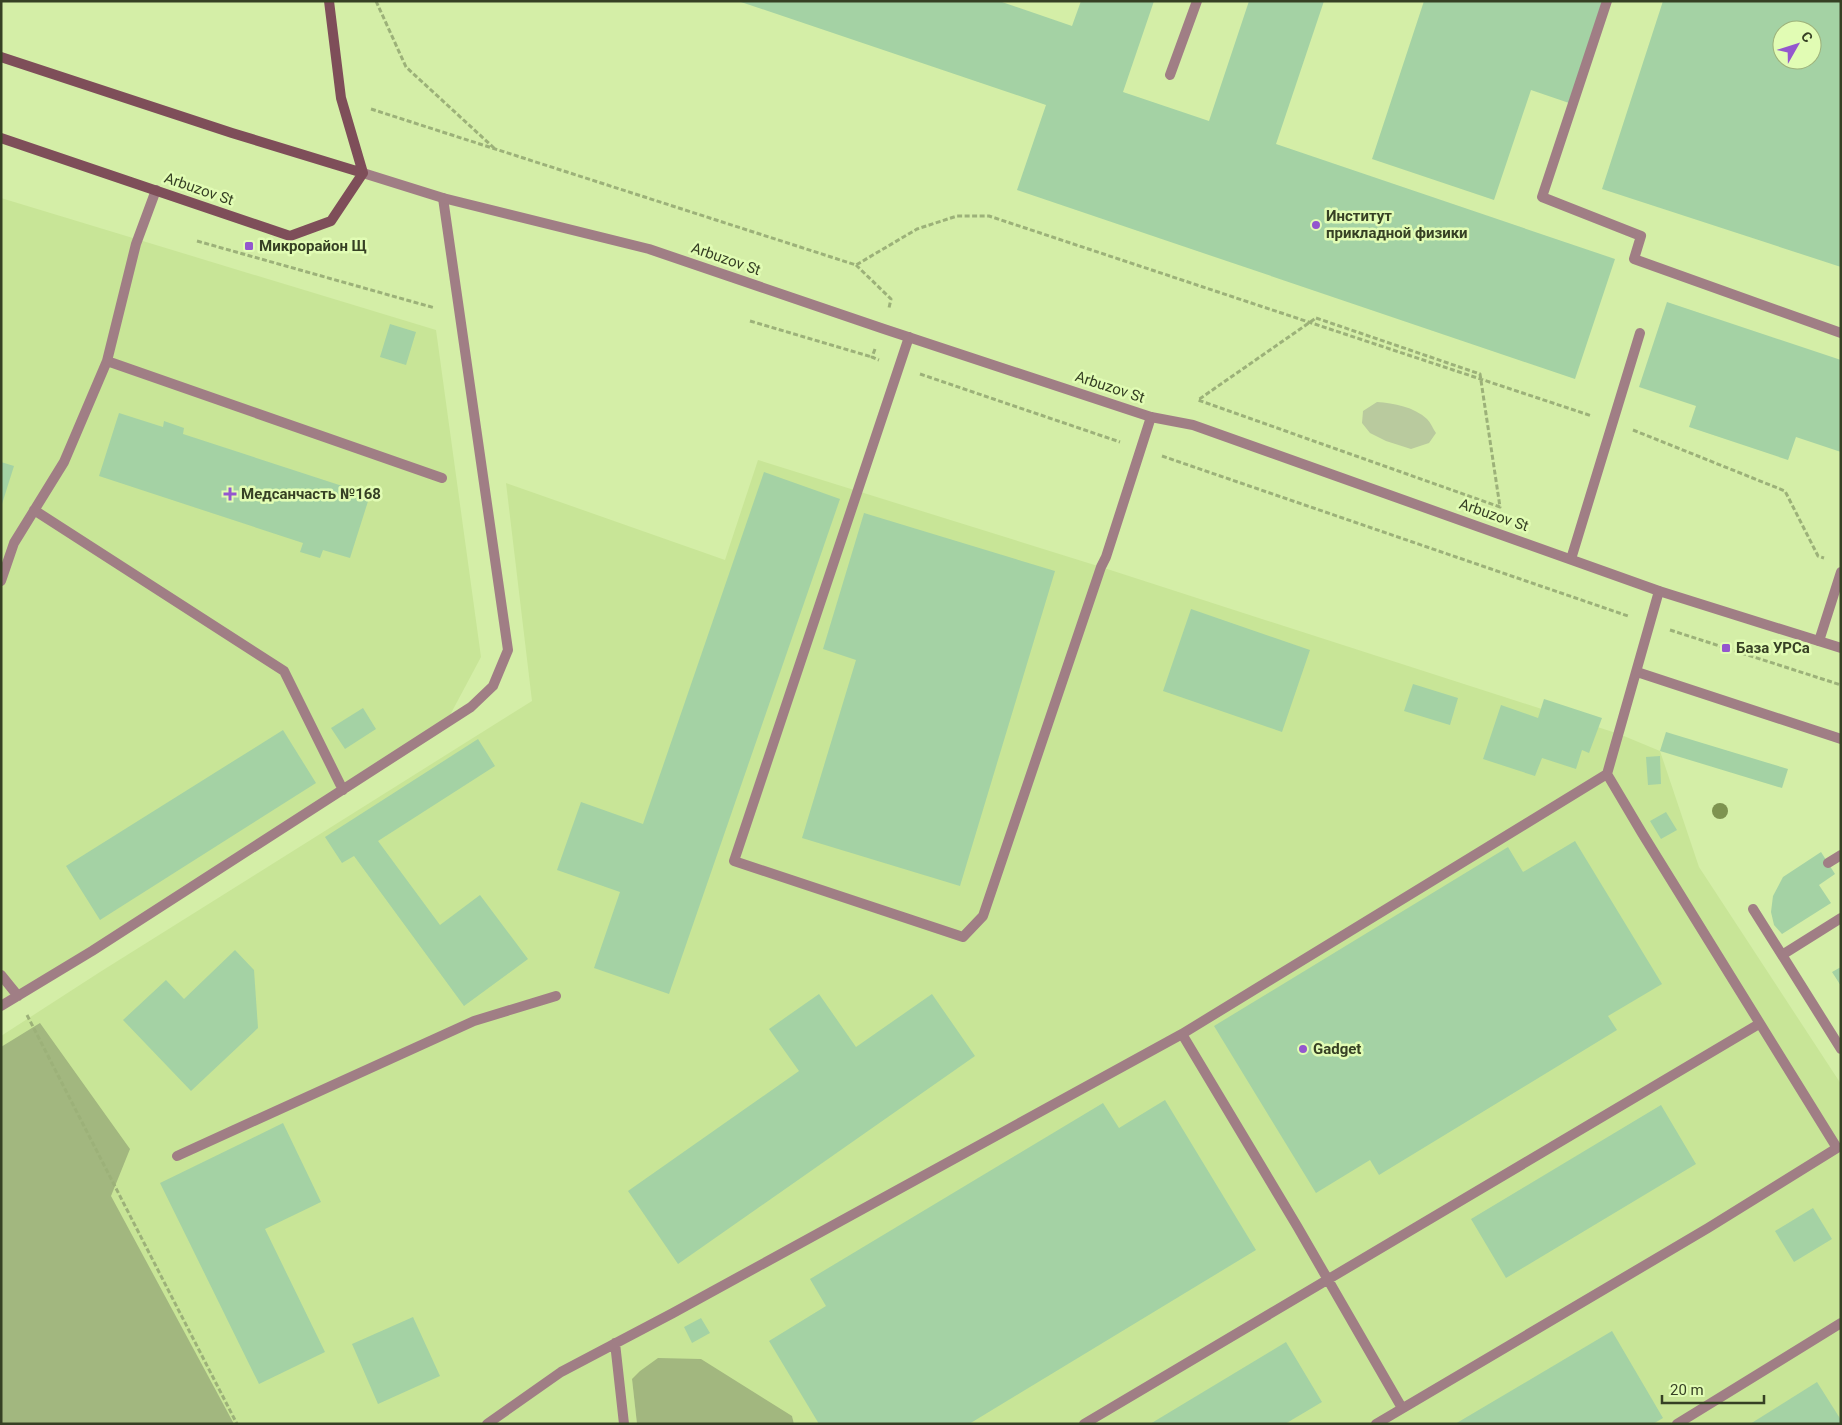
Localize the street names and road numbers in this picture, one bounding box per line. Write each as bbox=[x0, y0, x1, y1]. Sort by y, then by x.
street label: Arbuzov St bbox=[162, 169, 236, 209]
street label: Arbuzov St bbox=[689, 239, 763, 279]
street label: Arbuzov St bbox=[1073, 367, 1147, 407]
street label: Arbuzov St bbox=[1457, 495, 1531, 535]

